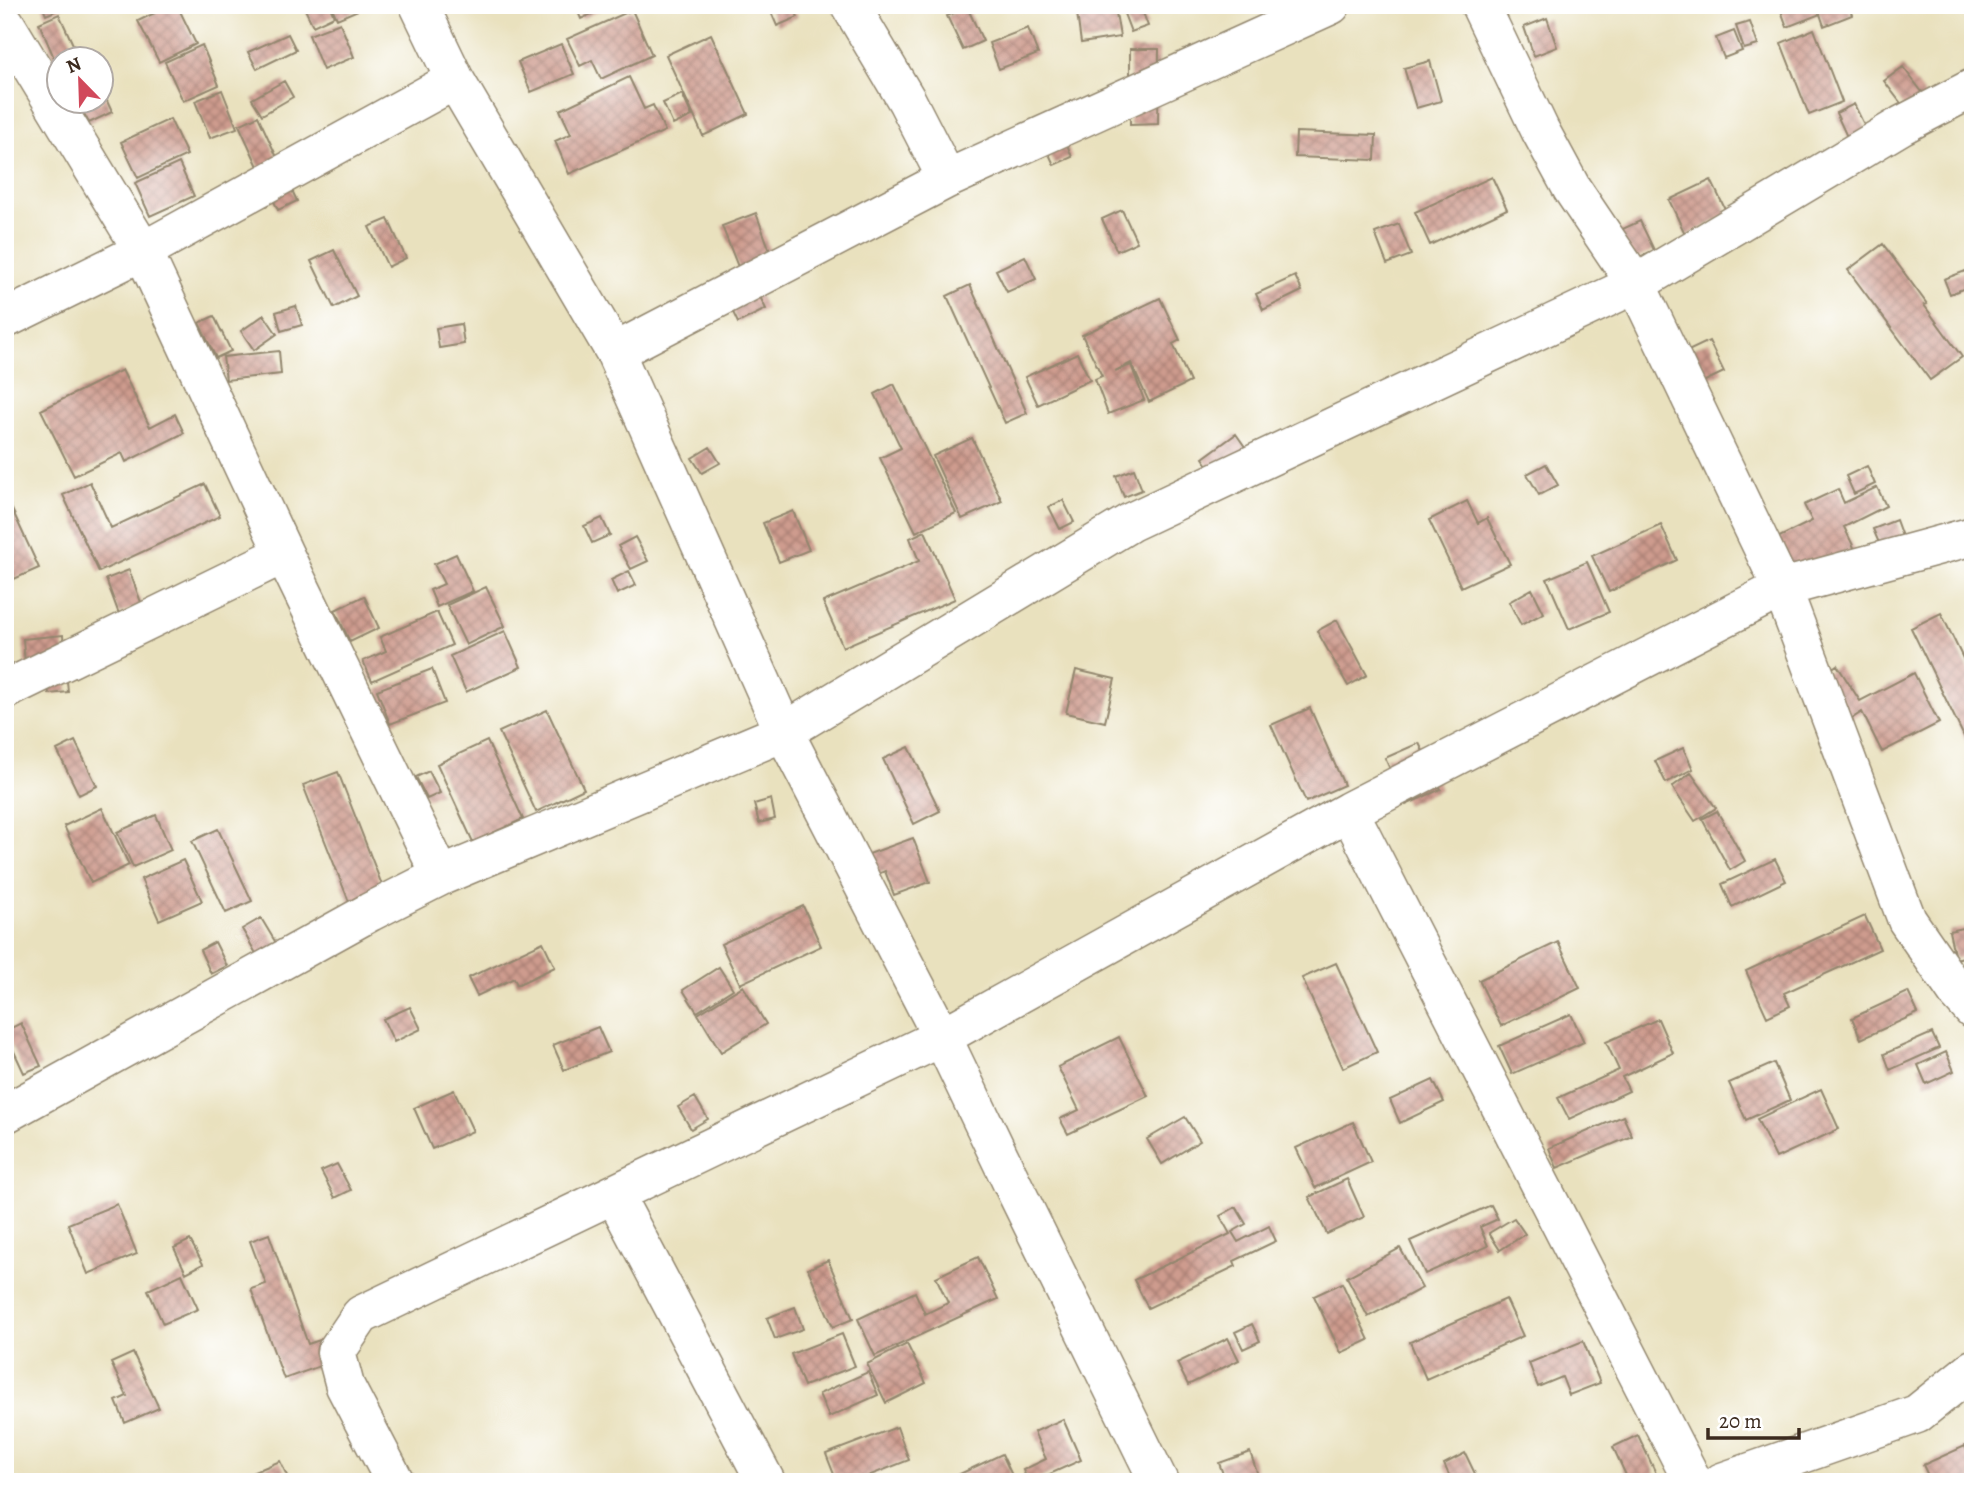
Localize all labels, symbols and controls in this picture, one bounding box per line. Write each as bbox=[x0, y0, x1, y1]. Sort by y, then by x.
north arrow bbox=[46, 46, 116, 116]
text: N bbox=[62, 51, 85, 80]
scale bar bbox=[1708, 1396, 1800, 1440]
text: 20 m bbox=[1719, 1407, 1762, 1435]

